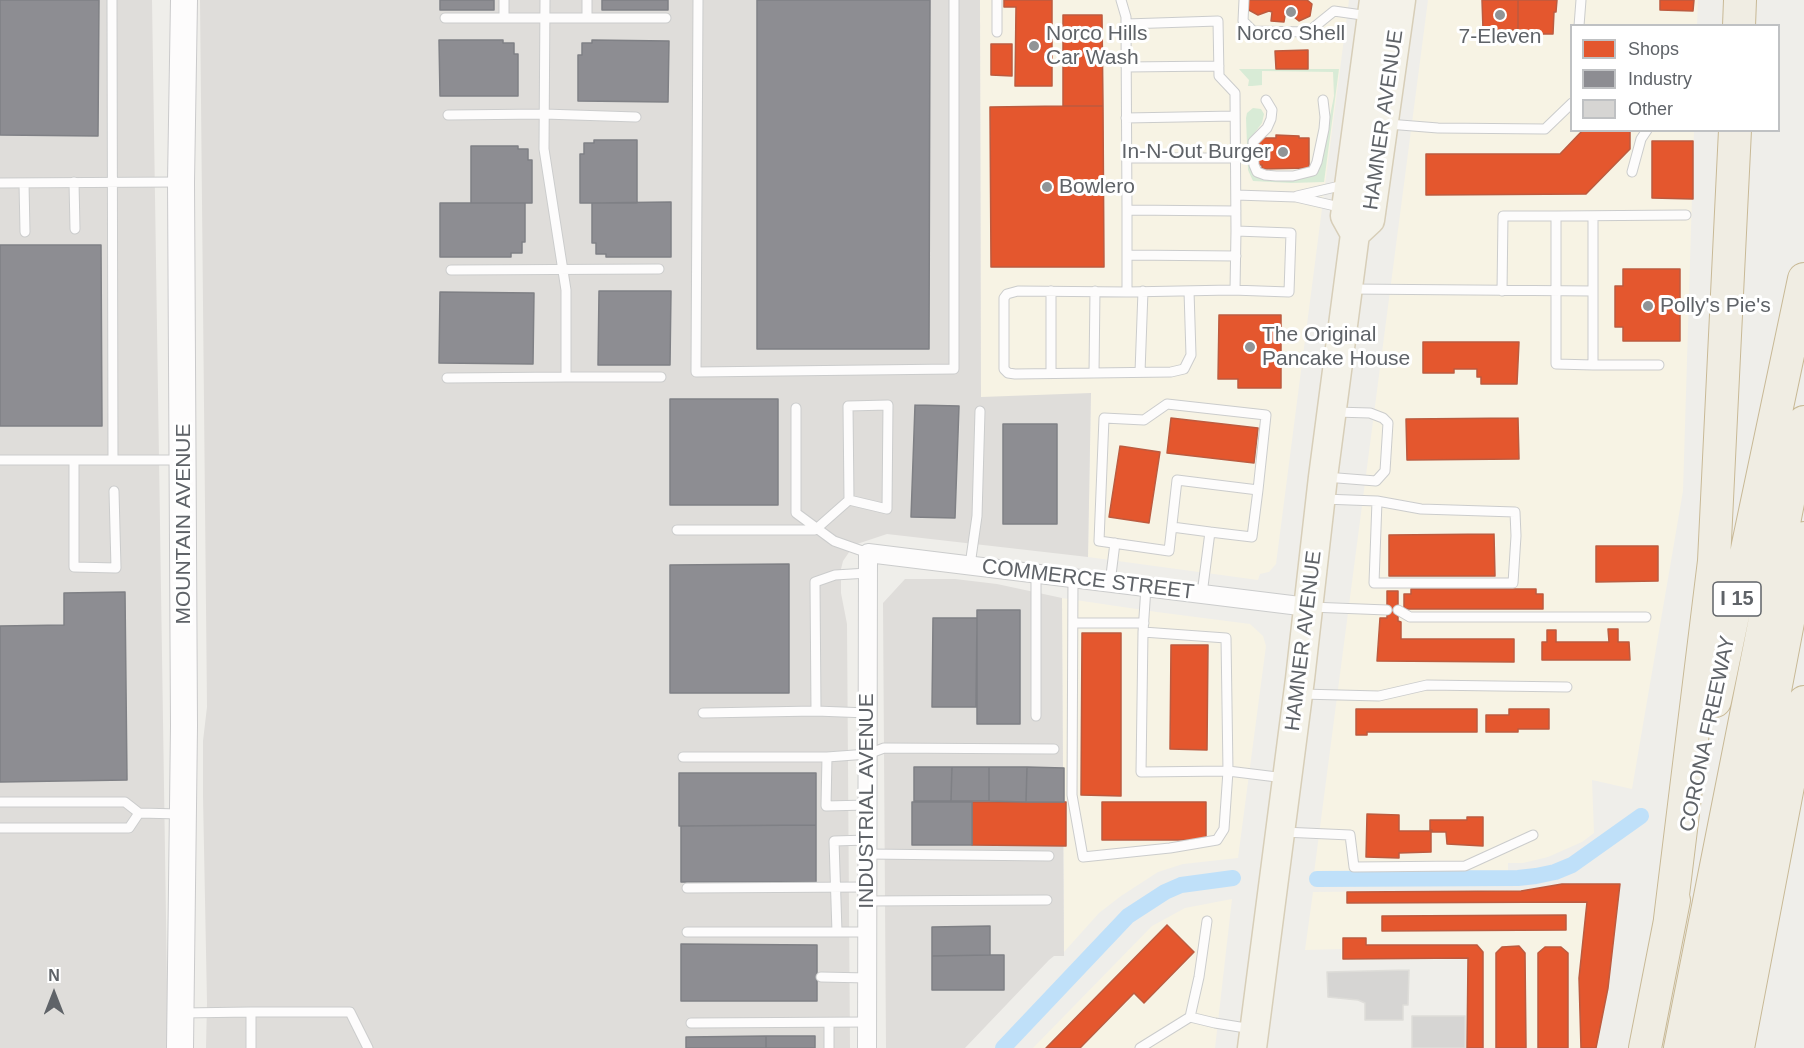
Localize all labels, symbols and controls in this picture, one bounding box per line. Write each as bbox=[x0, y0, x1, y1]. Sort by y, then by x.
marker: Norco Shell bbox=[1284, 5, 1298, 19]
marker: 7-Eleven bbox=[1493, 8, 1507, 22]
place label: Norco Hills Car Wash bbox=[1046, 21, 1148, 71]
place label: Norco Shell bbox=[1237, 21, 1345, 47]
place label: 7-Eleven bbox=[1459, 24, 1541, 50]
legend bbox=[1570, 24, 1780, 132]
street label: HAMNER AVENUE bbox=[1359, 28, 1409, 212]
marker: Norco Hills Car Wash bbox=[1027, 39, 1041, 53]
text: Shops bbox=[1628, 39, 1679, 59]
text: Industry bbox=[1628, 69, 1692, 89]
text: Other bbox=[1628, 99, 1673, 119]
place label: In-N-Out Burger bbox=[1122, 139, 1271, 165]
marker: In-N-Out Burger bbox=[1276, 145, 1290, 159]
place label: Bowlero bbox=[1059, 174, 1135, 200]
marker: Bowlero bbox=[1040, 180, 1054, 194]
place label: Polly's Pie's bbox=[1660, 293, 1771, 319]
marker: Polly's Pie's bbox=[1641, 299, 1655, 313]
place label: The Original Pancake House bbox=[1262, 322, 1410, 372]
marker: The Original Pancake House bbox=[1243, 340, 1257, 354]
street label: MOUNTAIN AVENUE bbox=[171, 423, 197, 625]
street label: HAMNER AVENUE bbox=[1280, 549, 1328, 733]
street label: COMMERCE STREET bbox=[981, 554, 1195, 606]
road number: I 15 bbox=[1713, 582, 1761, 616]
street label: CORONA FREEWAY bbox=[1675, 634, 1741, 834]
street label: INDUSTRIAL AVENUE bbox=[854, 693, 880, 909]
north arrow bbox=[24, 964, 84, 1024]
text: N bbox=[48, 967, 60, 984]

